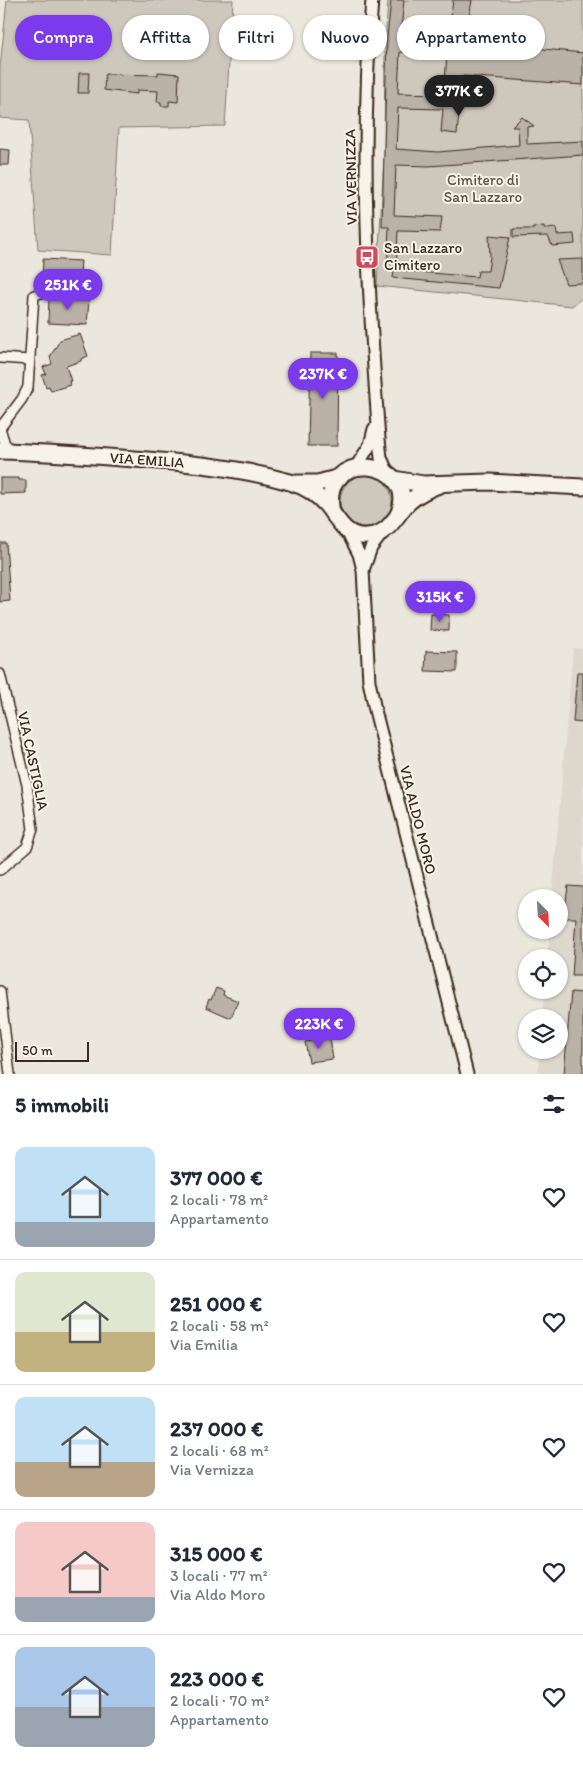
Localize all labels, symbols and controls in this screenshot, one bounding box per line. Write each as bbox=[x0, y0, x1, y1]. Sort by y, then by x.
chip: Compra bbox=[15, 15, 112, 60]
chip: Affitta bbox=[122, 15, 209, 60]
chip: Filtri bbox=[219, 15, 293, 60]
chip: Nuovo bbox=[303, 15, 387, 60]
chip: Appartamento bbox=[397, 15, 545, 60]
pin: 377K € bbox=[418, 74, 500, 117]
text: 377K € bbox=[435, 81, 483, 100]
street label: VIA VERNIZZA bbox=[341, 128, 361, 225]
park label: Cimitero di San Lazzaro bbox=[444, 171, 522, 206]
place label: San Lazzaro Cimitero bbox=[384, 239, 462, 274]
bus stop icon: San Lazzaro Cimitero bbox=[354, 244, 380, 270]
pin: 251K € bbox=[27, 268, 109, 311]
text: 251K € bbox=[44, 275, 92, 294]
pin: 237K € bbox=[282, 358, 364, 400]
text: 237K € bbox=[299, 364, 347, 383]
street label: VIA EMILIA bbox=[109, 448, 185, 472]
pin: 315K € bbox=[399, 580, 481, 623]
text: 315K € bbox=[416, 587, 464, 606]
street label: VIA CASTIGLIA bbox=[14, 710, 52, 812]
street label: VIA ALDO MORO bbox=[396, 764, 440, 876]
north arrow bbox=[518, 889, 568, 939]
map controls bbox=[518, 889, 568, 1059]
button: locate bbox=[518, 949, 568, 999]
pin: 223K € bbox=[278, 1008, 360, 1050]
button: layers bbox=[518, 1009, 568, 1059]
text: 223K € bbox=[295, 1014, 343, 1033]
scale bar bbox=[15, 1039, 89, 1062]
text: 50 m bbox=[22, 1042, 53, 1059]
icon: filters bbox=[540, 1090, 568, 1118]
text: 5 immobili bbox=[15, 1092, 109, 1117]
text: 377 000 € bbox=[170, 1165, 263, 1190]
icon: home bbox=[55, 1167, 115, 1227]
icon: heart bbox=[540, 1183, 568, 1211]
text: 2 locali · 78 m² bbox=[170, 1190, 268, 1209]
text: Appartamento bbox=[170, 1209, 269, 1228]
text: 251 000 € bbox=[170, 1291, 262, 1316]
icon: home bbox=[55, 1292, 115, 1352]
icon: heart bbox=[540, 1308, 568, 1336]
text: 2 locali · 58 m² bbox=[170, 1316, 269, 1335]
text: Via Emilia bbox=[170, 1335, 238, 1354]
text: 237 000 € bbox=[170, 1416, 263, 1441]
icon: home bbox=[55, 1417, 115, 1477]
icon: heart bbox=[540, 1433, 568, 1461]
text: 2 locali · 68 m² bbox=[170, 1441, 269, 1460]
text: Via Vernizza bbox=[170, 1460, 254, 1479]
text: 315 000 € bbox=[170, 1541, 262, 1566]
icon: home bbox=[55, 1542, 115, 1602]
icon: heart bbox=[540, 1558, 568, 1586]
text: 3 locali · 77 m² bbox=[170, 1566, 268, 1585]
text: Via Aldo Moro bbox=[170, 1585, 265, 1604]
text: 223 000 € bbox=[170, 1666, 264, 1691]
icon: home bbox=[55, 1667, 115, 1727]
icon: heart bbox=[540, 1683, 568, 1711]
text: 2 locali · 70 m² bbox=[170, 1691, 269, 1710]
text: Appartamento bbox=[170, 1710, 269, 1729]

